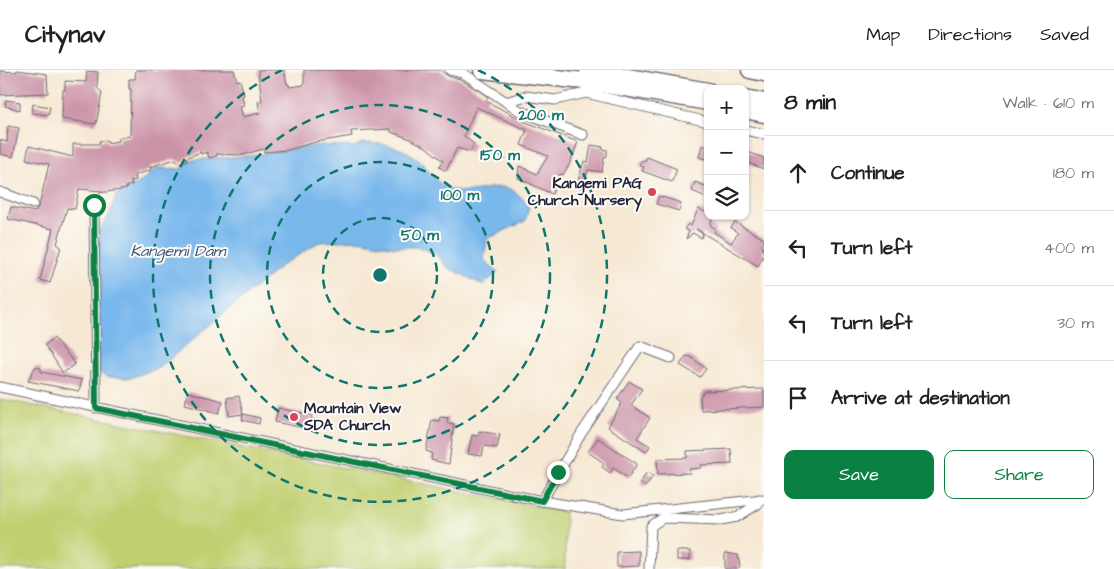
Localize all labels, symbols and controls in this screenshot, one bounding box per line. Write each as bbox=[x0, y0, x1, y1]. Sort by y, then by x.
text: Citynav bbox=[25, 18, 105, 52]
text: Map bbox=[866, 22, 900, 47]
text: Directions bbox=[928, 22, 1012, 47]
text: Saved bbox=[1040, 22, 1089, 47]
map controls bbox=[704, 85, 749, 220]
button: + bbox=[704, 85, 749, 130]
text: 8 min bbox=[784, 88, 836, 117]
text: Walk · 610 m bbox=[1002, 92, 1094, 114]
text: 200 m bbox=[517, 105, 564, 126]
button: − bbox=[704, 130, 749, 175]
text: 150 m bbox=[480, 145, 520, 166]
icon: ahead bbox=[784, 159, 812, 187]
text: Continue bbox=[831, 160, 905, 187]
text: 180 m bbox=[1053, 162, 1094, 184]
place label: Kangemi PAG Church Nursery bbox=[528, 173, 643, 212]
button: layers bbox=[704, 175, 749, 220]
text: 100 m bbox=[441, 185, 480, 206]
marker: Kangemi PAG Church Nursery bbox=[646, 186, 658, 198]
route start bbox=[83, 194, 106, 217]
text: 50 m bbox=[401, 225, 439, 246]
icon: left bbox=[784, 234, 812, 262]
text: Turn left bbox=[831, 235, 912, 262]
text: 400 m bbox=[1044, 237, 1094, 259]
water label: Kangemi Dam bbox=[131, 240, 227, 263]
centre of rings bbox=[371, 266, 389, 284]
icon: left bbox=[784, 309, 812, 337]
text: Turn left bbox=[831, 310, 912, 337]
text: 30 m bbox=[1057, 312, 1094, 334]
icon: arrive bbox=[784, 384, 812, 412]
text: Arrive at destination bbox=[831, 385, 1010, 412]
place label: Mountain View SDA Church bbox=[303, 398, 401, 436]
marker: Mountain View SDA Church bbox=[288, 411, 300, 423]
button: Save bbox=[784, 450, 934, 499]
button: Share bbox=[944, 450, 1094, 499]
route end bbox=[547, 461, 570, 484]

